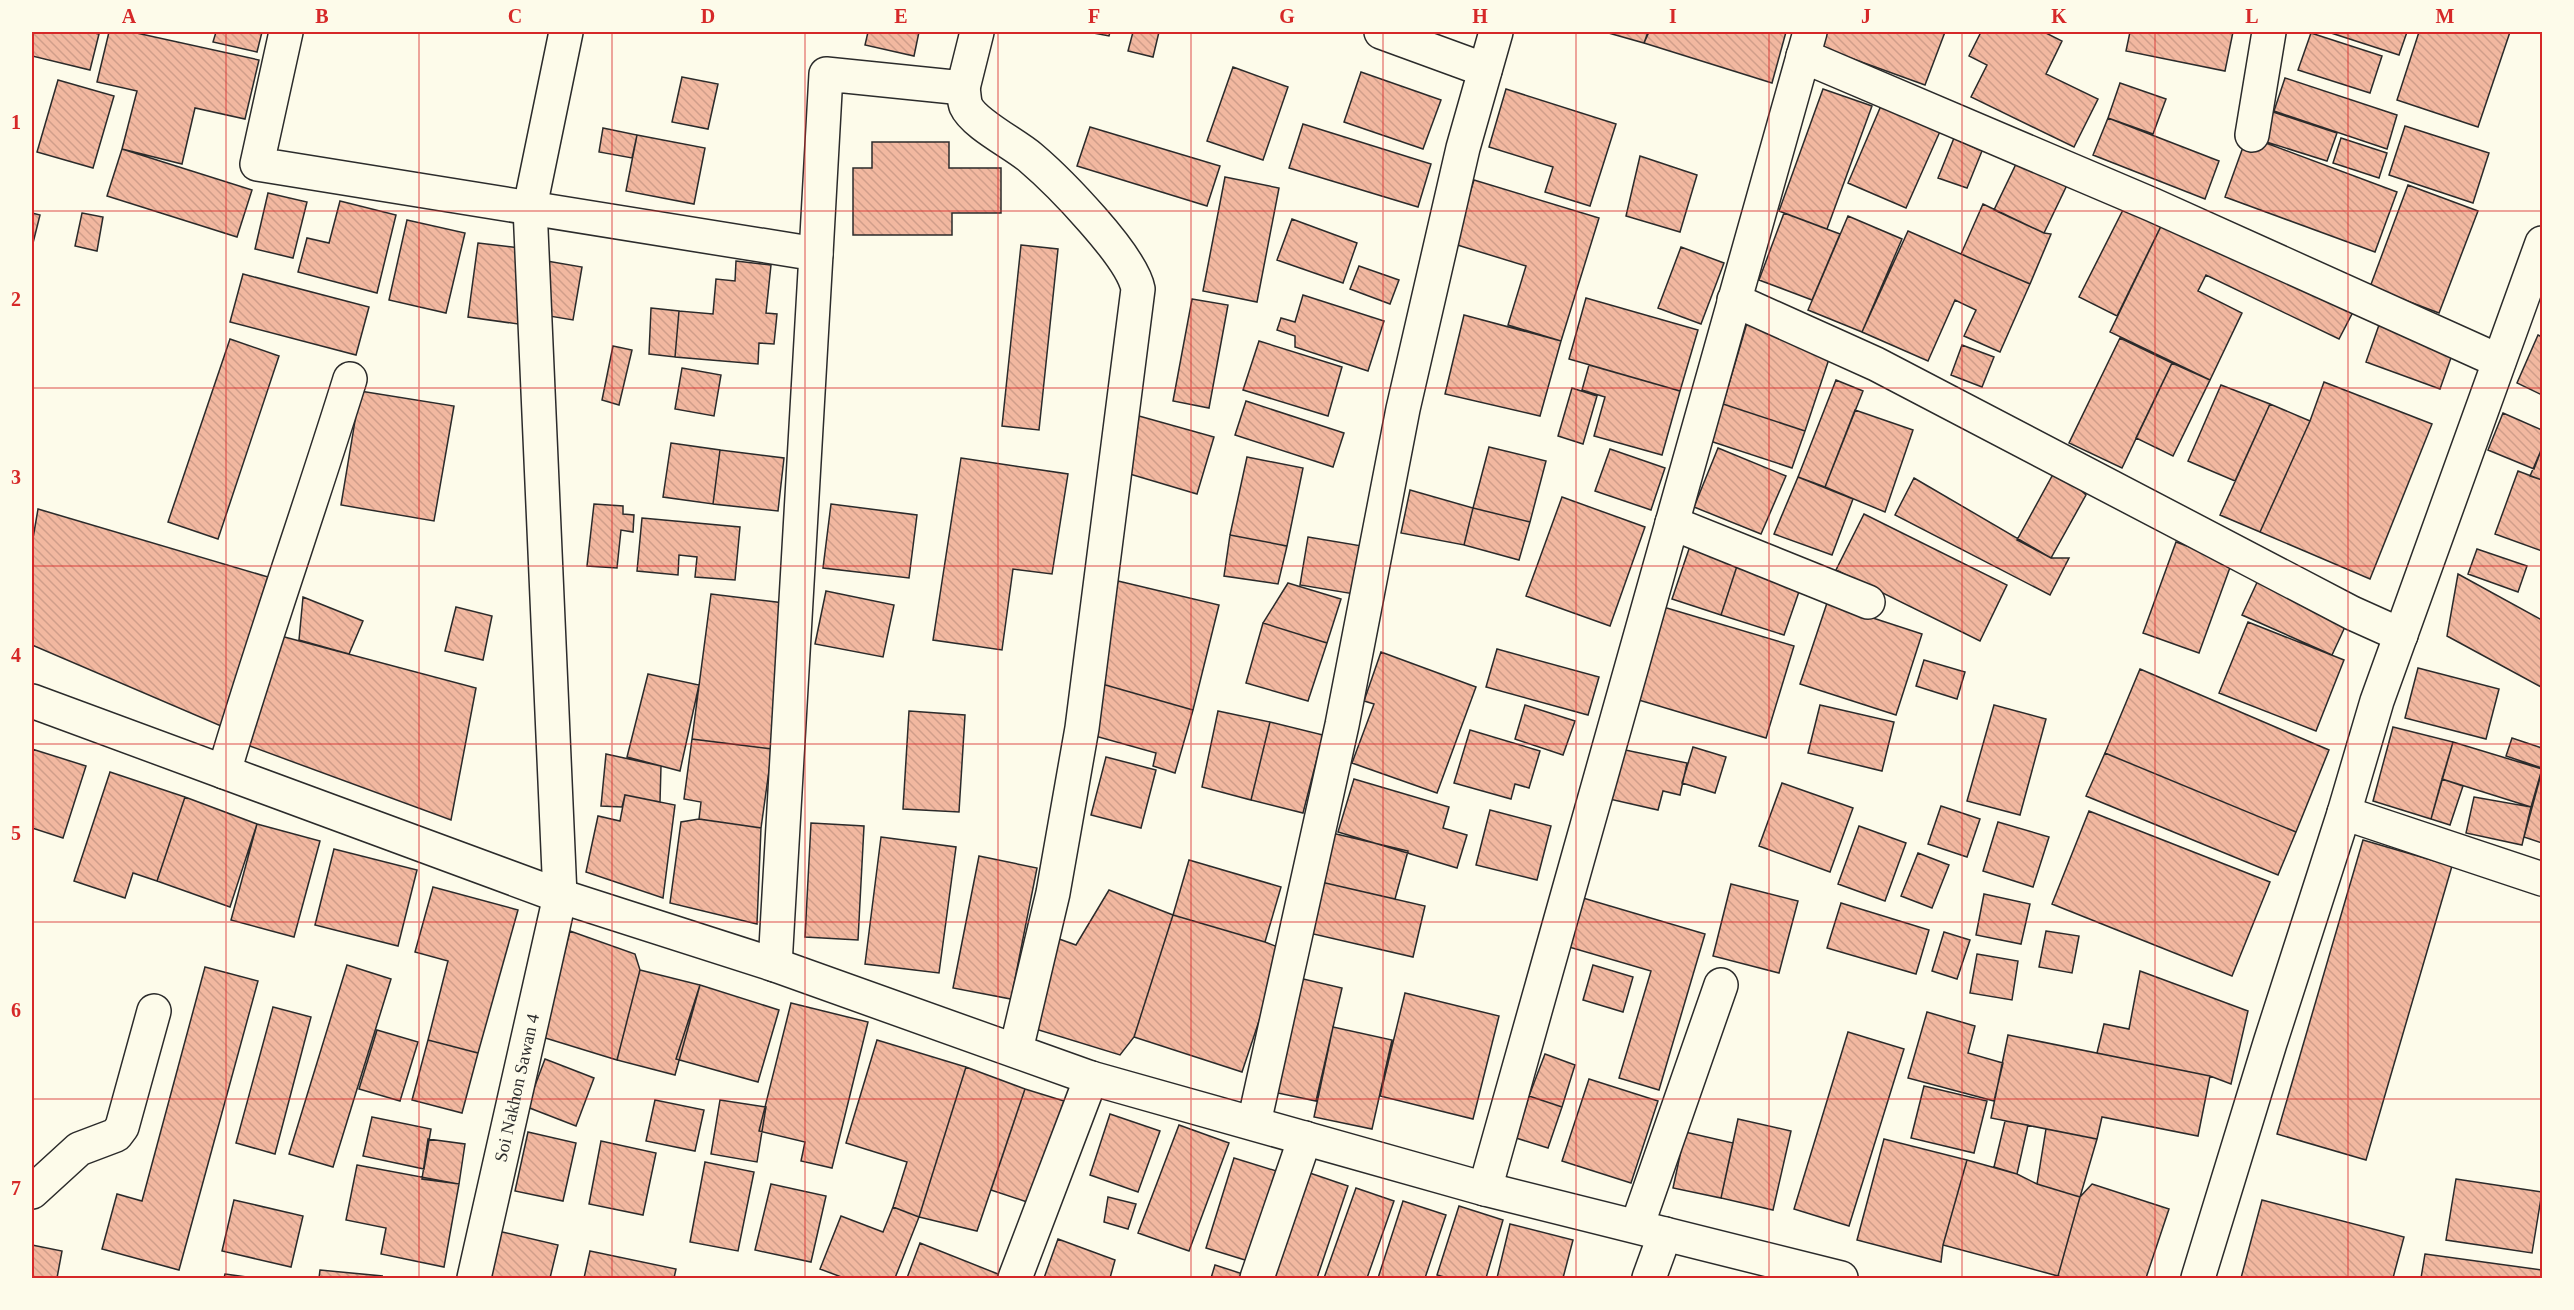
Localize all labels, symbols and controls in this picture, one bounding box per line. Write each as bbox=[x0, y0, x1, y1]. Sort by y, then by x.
text: A bbox=[122, 5, 137, 27]
text: B bbox=[315, 5, 329, 27]
text: C bbox=[508, 5, 522, 27]
text: D bbox=[701, 5, 715, 27]
text: E bbox=[894, 5, 908, 27]
text: F bbox=[1088, 5, 1100, 27]
text: G bbox=[1279, 5, 1295, 27]
text: H bbox=[1472, 5, 1488, 27]
text: I bbox=[1669, 5, 1677, 27]
text: J bbox=[1861, 5, 1871, 27]
text: K bbox=[2051, 5, 2067, 27]
text: L bbox=[2245, 5, 2259, 27]
text: M bbox=[2436, 5, 2455, 27]
text: 1 bbox=[11, 111, 21, 133]
text: 2 bbox=[11, 288, 21, 310]
text: 3 bbox=[11, 466, 21, 488]
text: 4 bbox=[11, 644, 21, 666]
text: 5 bbox=[11, 822, 21, 844]
text: 6 bbox=[11, 999, 21, 1021]
street label: Soi Nakhon Sawan 4 bbox=[490, 1012, 543, 1164]
text: 7 bbox=[11, 1177, 21, 1199]

